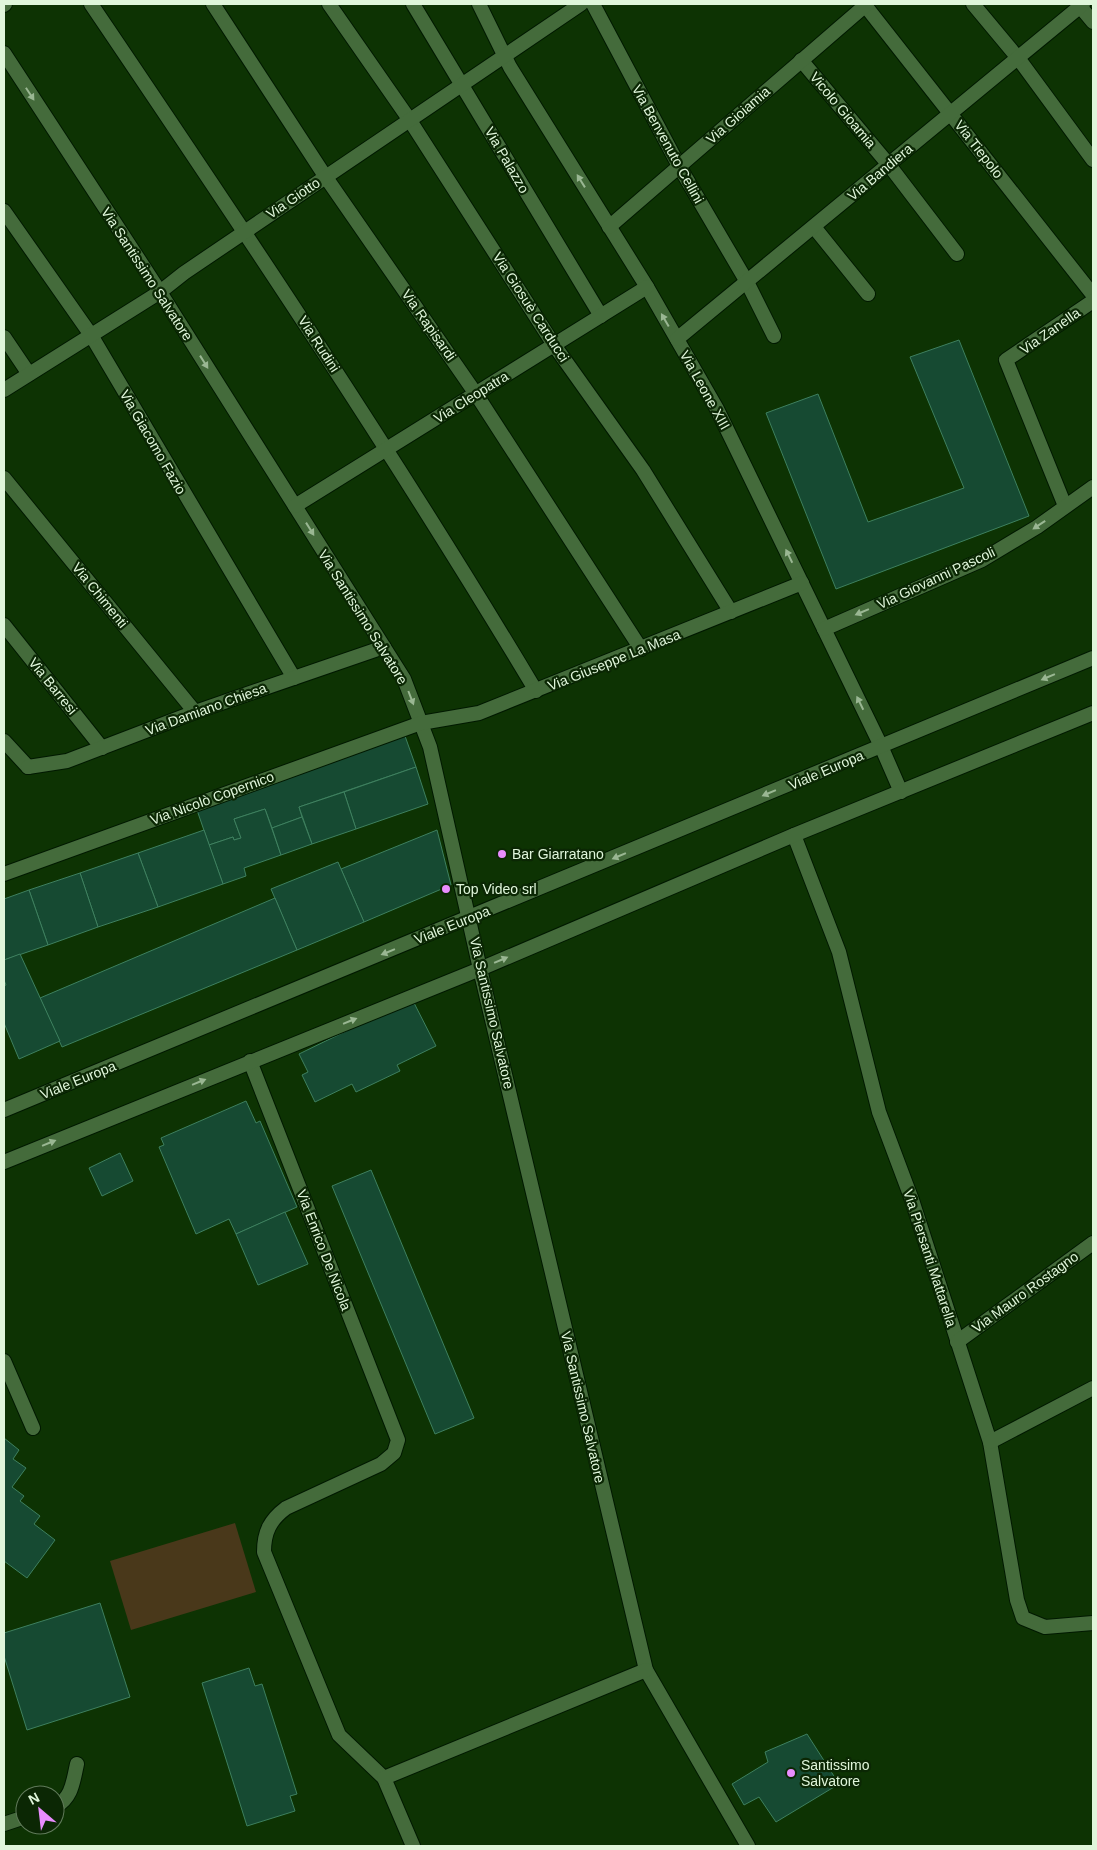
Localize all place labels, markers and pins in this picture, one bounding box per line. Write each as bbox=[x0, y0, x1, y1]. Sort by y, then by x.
place label: Bar Giarratano bbox=[512, 846, 604, 862]
marker: Bar Giarratano bbox=[496, 848, 508, 860]
place label: Top Video srl bbox=[456, 881, 537, 897]
marker: Top Video srl bbox=[440, 883, 452, 895]
place label: Santissimo Salvatore bbox=[801, 1757, 870, 1789]
marker: Santissimo Salvatore bbox=[785, 1767, 797, 1779]

